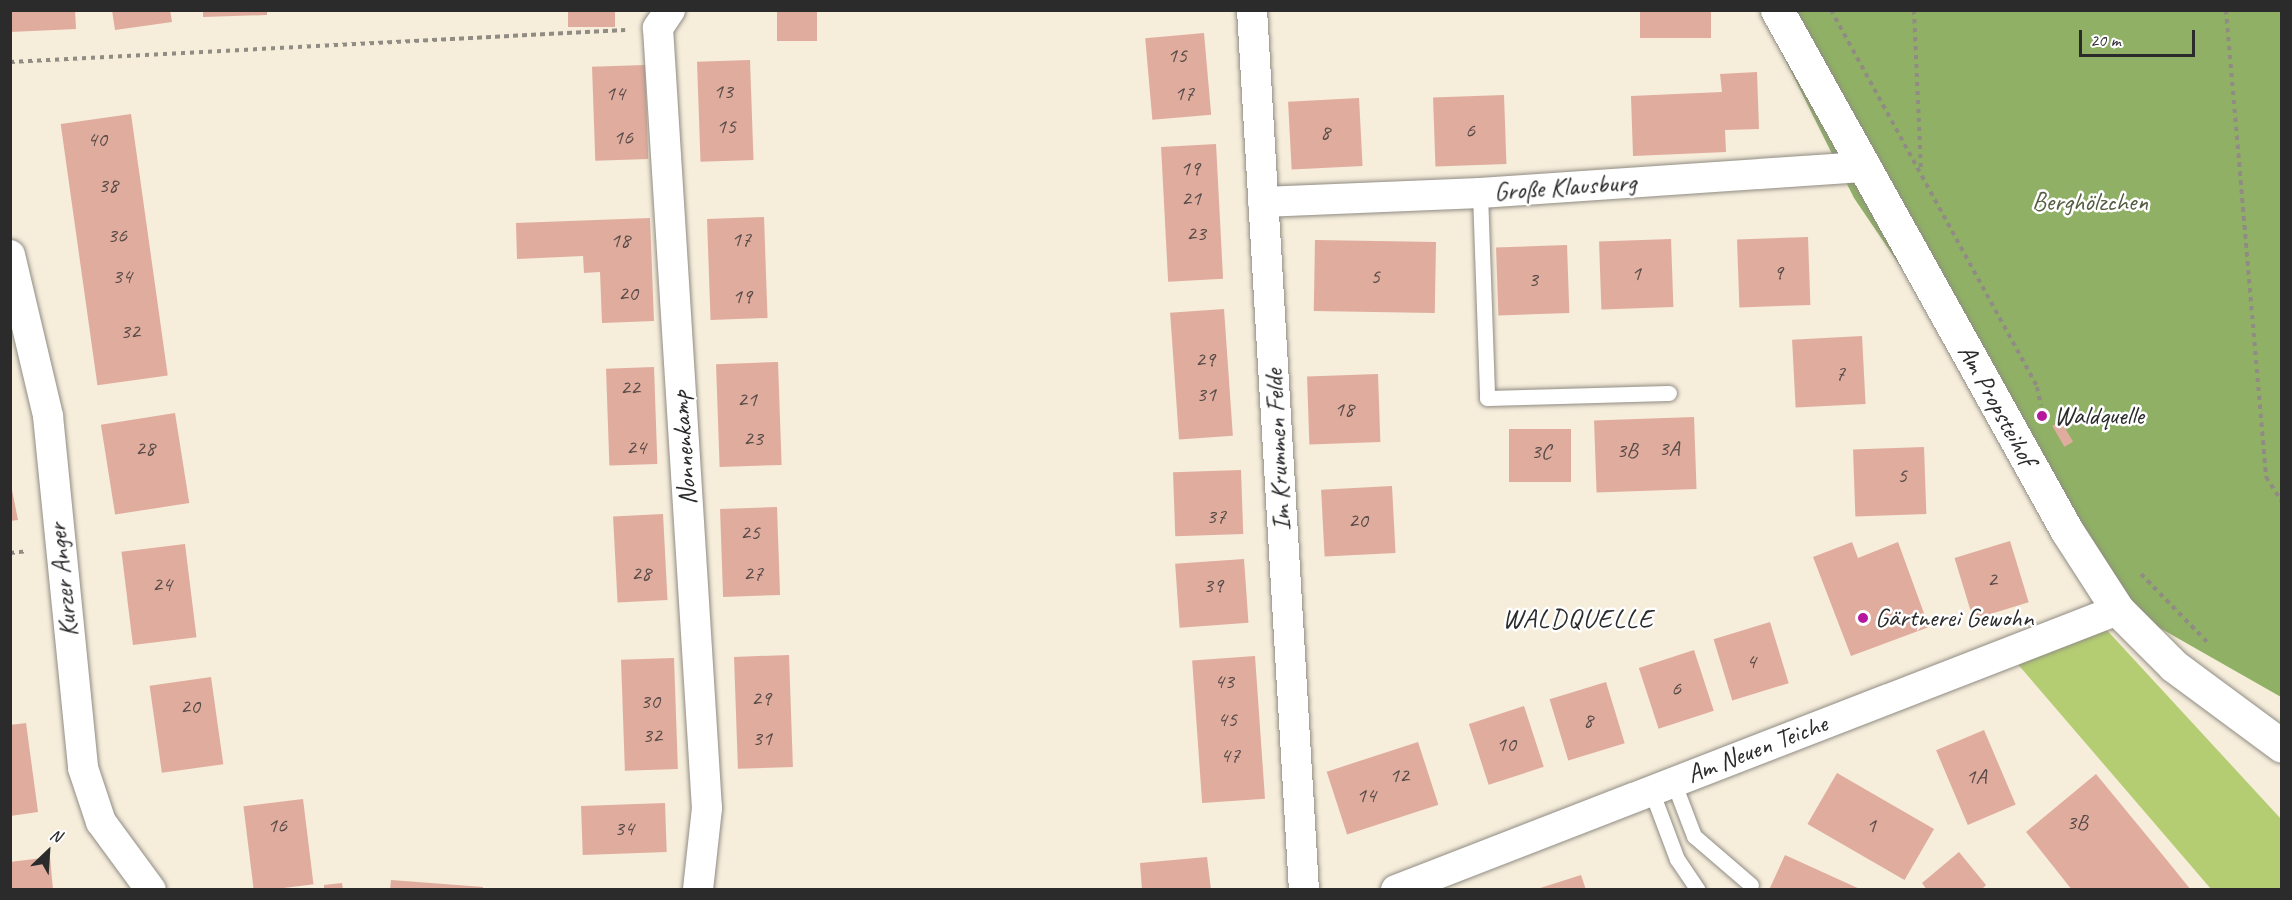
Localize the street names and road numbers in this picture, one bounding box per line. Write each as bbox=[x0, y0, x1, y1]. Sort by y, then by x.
street label: Große Klausburg bbox=[1492, 166, 1638, 208]
street label: Am Propsteihof bbox=[1951, 339, 2043, 471]
street label: Im Krummen Felde bbox=[1258, 368, 1298, 532]
street label: Nonnenkamp bbox=[664, 390, 704, 506]
street label: Kurzer Anger bbox=[42, 522, 84, 638]
street label: Am Neuen Teiche bbox=[1683, 708, 1831, 790]

